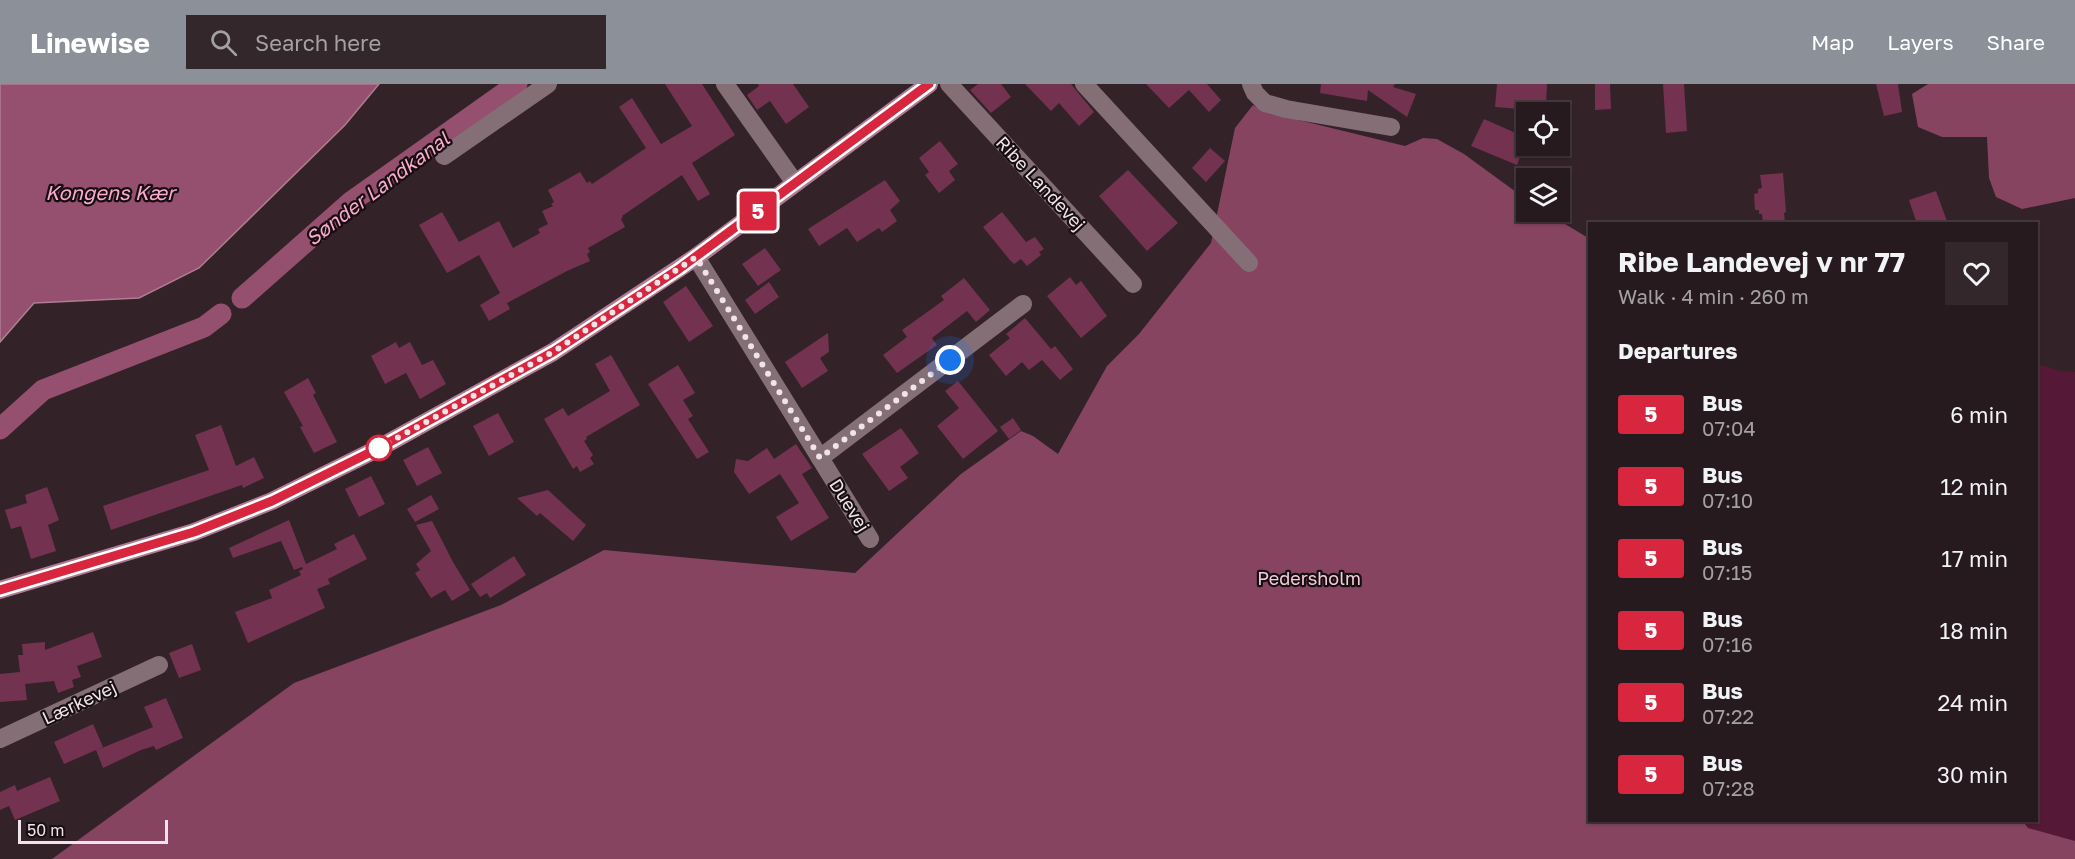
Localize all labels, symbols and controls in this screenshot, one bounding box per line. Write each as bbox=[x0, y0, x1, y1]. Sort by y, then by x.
search box bbox=[186, 15, 606, 69]
text: Linewise bbox=[30, 26, 150, 59]
icon: search bbox=[207, 26, 240, 59]
text: Search here bbox=[255, 29, 381, 56]
text: Map bbox=[1811, 29, 1854, 55]
text: Layers bbox=[1887, 29, 1954, 55]
text: Share bbox=[1987, 29, 2045, 55]
map controls bbox=[1516, 102, 1570, 222]
button: locate bbox=[1516, 102, 1570, 156]
water label: Sønder Landkanal bbox=[300, 126, 454, 250]
street label: Ribe Landevej bbox=[992, 131, 1090, 235]
button: layers bbox=[1516, 168, 1570, 222]
water label: Kongens Kær bbox=[45, 180, 178, 205]
line badge: 5 bbox=[738, 192, 777, 230]
text: 5 bbox=[752, 198, 764, 224]
button: heart bbox=[1945, 242, 2008, 305]
text: Ribe Landevej v nr 77 bbox=[1618, 245, 1905, 278]
text: Walk · 4 min · 260 m bbox=[1618, 284, 1809, 308]
text: Departures bbox=[1618, 337, 1737, 364]
your location bbox=[935, 345, 965, 375]
text: Bus bbox=[1702, 389, 1743, 416]
text: 5 bbox=[1645, 401, 1657, 427]
text: 6 min bbox=[1950, 401, 2008, 428]
text: 07:04 bbox=[1702, 416, 1756, 440]
unlabelled marker bbox=[366, 435, 392, 461]
text: Bus bbox=[1702, 461, 1743, 488]
text: 5 bbox=[1645, 473, 1657, 499]
text: 12 min bbox=[1940, 473, 2008, 500]
street label: Duevej bbox=[825, 474, 875, 536]
text: 07:10 bbox=[1702, 488, 1753, 512]
text: Bus bbox=[1702, 533, 1743, 560]
text: 5 bbox=[1645, 545, 1657, 571]
text: 17 min bbox=[1941, 545, 2008, 572]
text: 07:15 bbox=[1702, 560, 1752, 584]
park label: Pedersholm bbox=[1257, 567, 1361, 589]
text: Bus bbox=[1702, 605, 1743, 632]
text: 5 bbox=[1645, 617, 1657, 643]
text: 18 min bbox=[1940, 617, 2008, 644]
text: 07:16 bbox=[1702, 632, 1753, 656]
street label: Lærkevej bbox=[38, 675, 120, 729]
text: Bus bbox=[1702, 677, 1743, 704]
text: 5 bbox=[1645, 689, 1657, 715]
text: 24 min bbox=[1937, 689, 2008, 716]
text: 07:22 bbox=[1702, 704, 1754, 728]
text: Bus bbox=[1702, 749, 1743, 776]
text: 5 bbox=[1645, 761, 1657, 787]
text: 30 min bbox=[1937, 761, 2008, 788]
text: 07:28 bbox=[1702, 776, 1755, 800]
scale bar bbox=[18, 817, 168, 844]
text: 50 m bbox=[27, 820, 64, 840]

